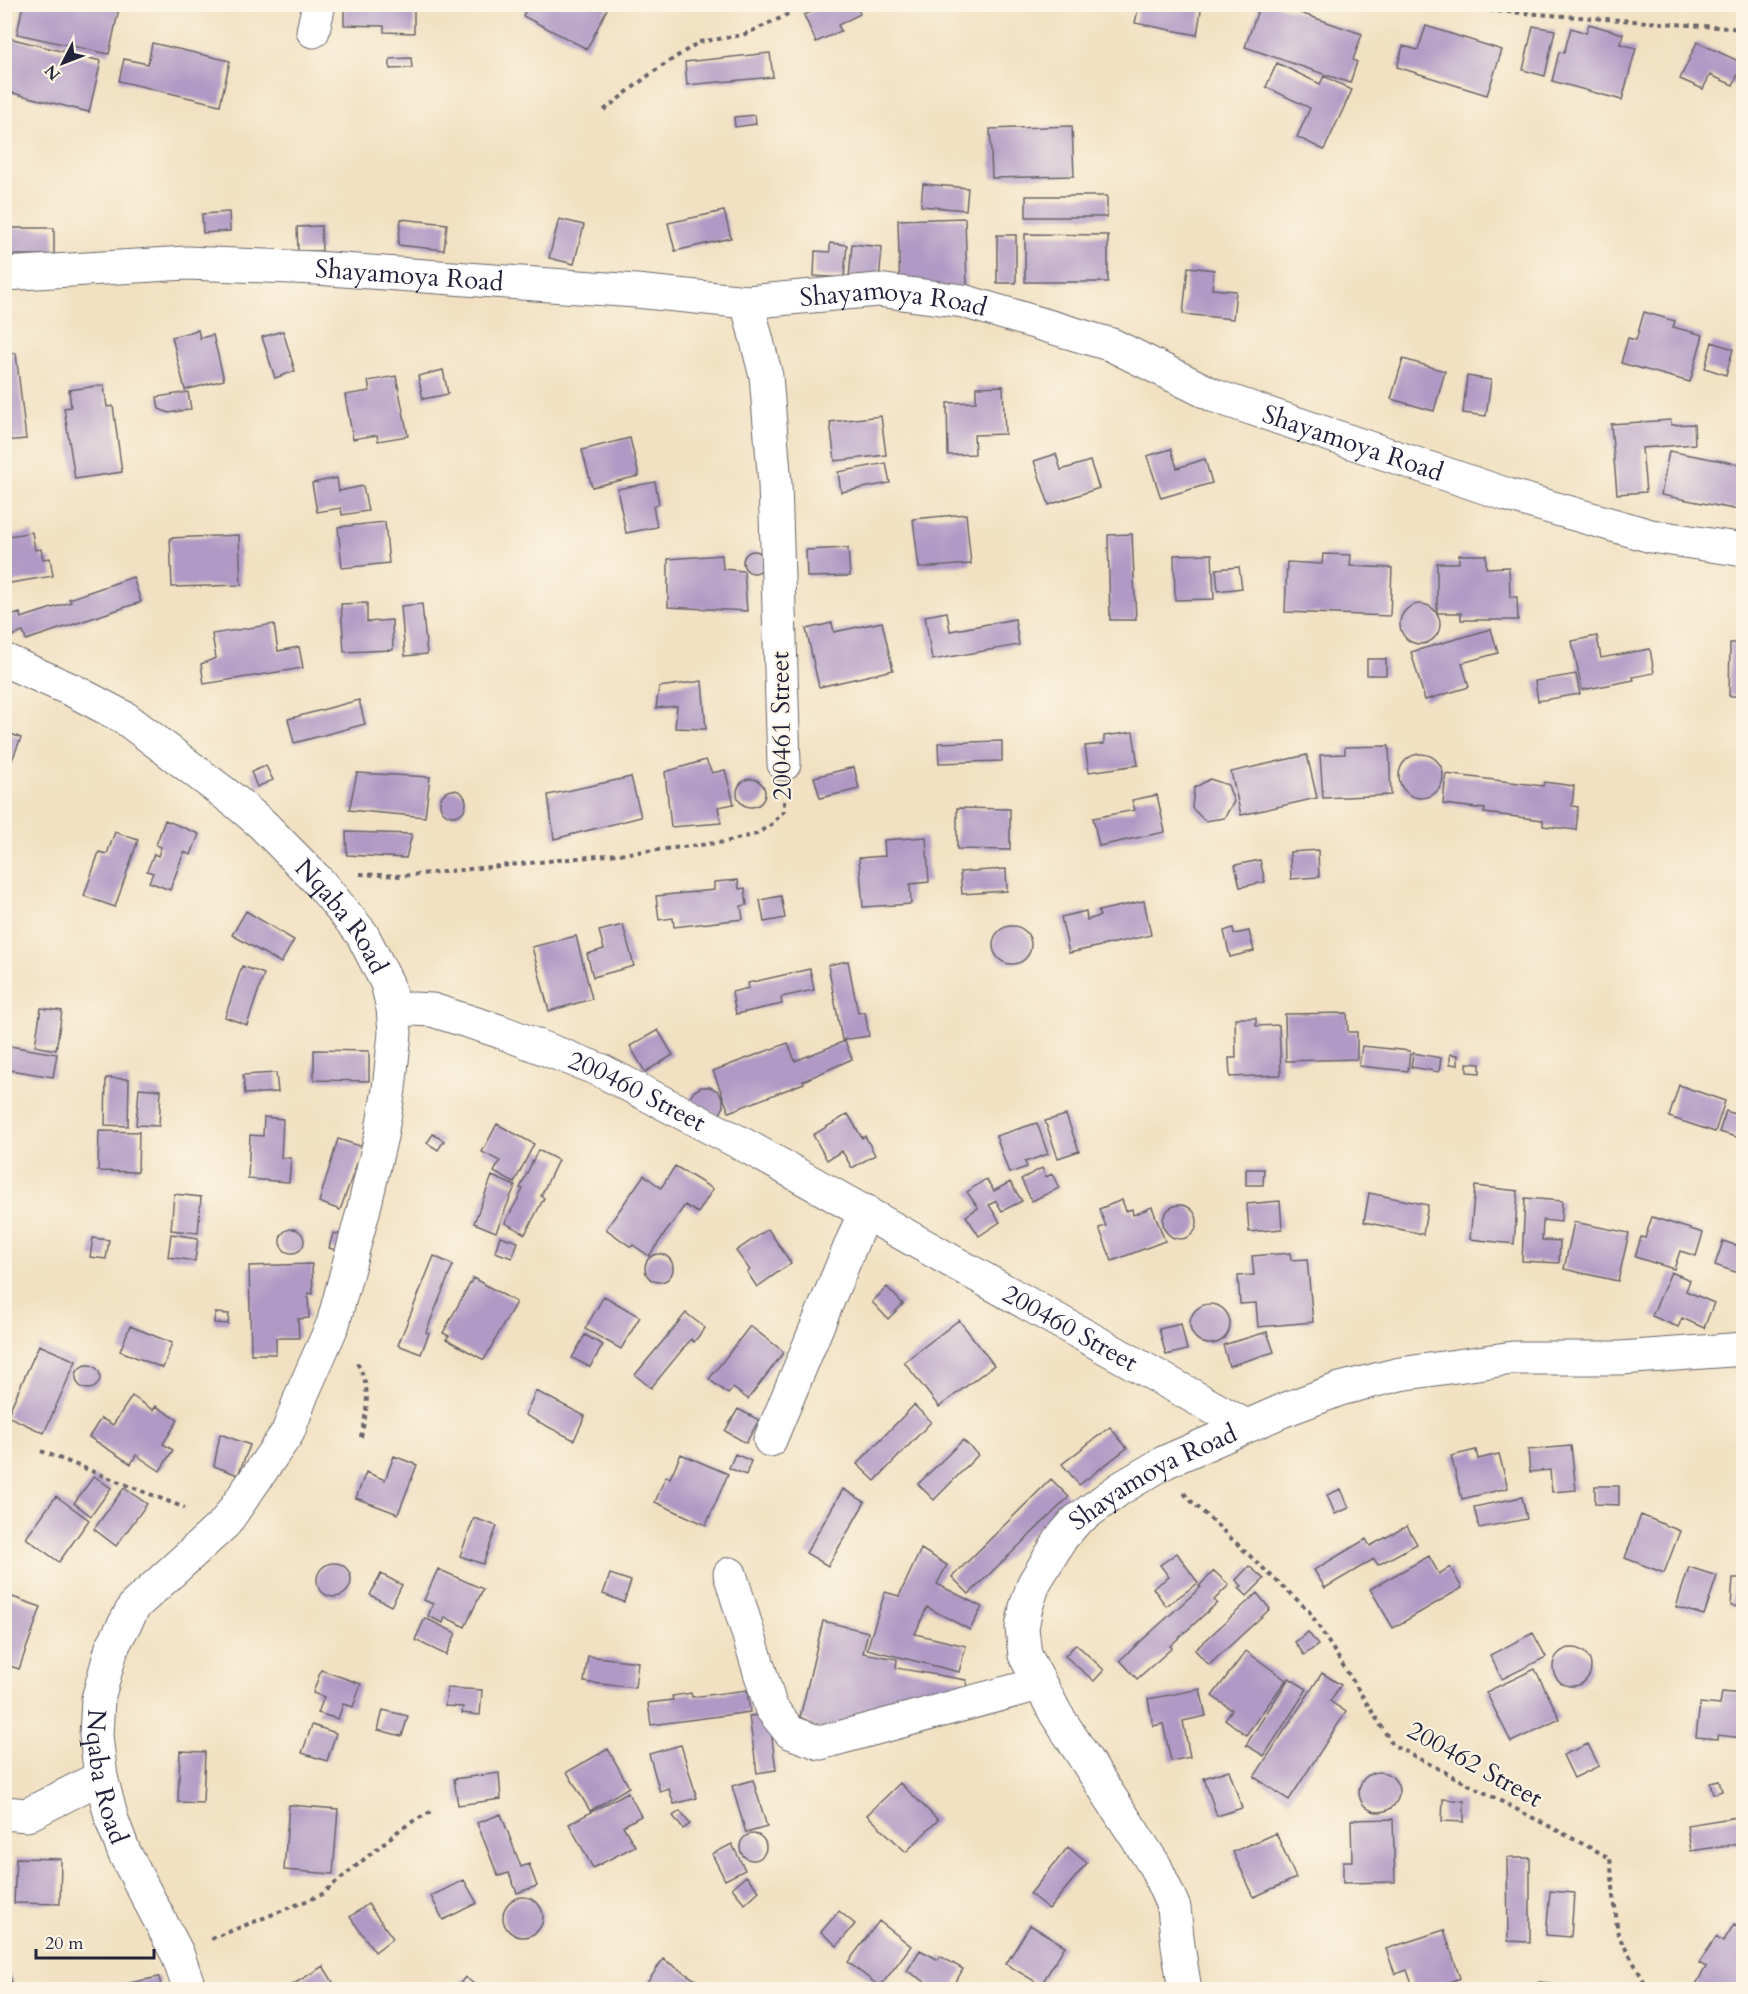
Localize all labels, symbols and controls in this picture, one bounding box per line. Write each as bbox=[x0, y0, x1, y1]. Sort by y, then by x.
north arrow bbox=[33, 33, 93, 93]
text: N bbox=[40, 60, 65, 85]
street label: Shayamoya Road bbox=[314, 250, 505, 299]
street label: Shayamoya Road bbox=[798, 272, 991, 325]
street label: Shayamoya Road bbox=[1258, 396, 1448, 489]
street label: 200461 Street bbox=[762, 651, 800, 801]
street label: Nqaba Road bbox=[287, 850, 397, 980]
street label: 200460 Street bbox=[564, 1042, 712, 1140]
street label: 200460 Street bbox=[997, 1276, 1144, 1379]
street label: Shayamoya Road bbox=[1061, 1415, 1242, 1538]
street label: Nqaba Road bbox=[78, 1708, 137, 1849]
street label: 200462 Street bbox=[1401, 1712, 1549, 1816]
scale bar bbox=[36, 1922, 154, 1960]
text: 20 m bbox=[45, 1931, 84, 1956]

